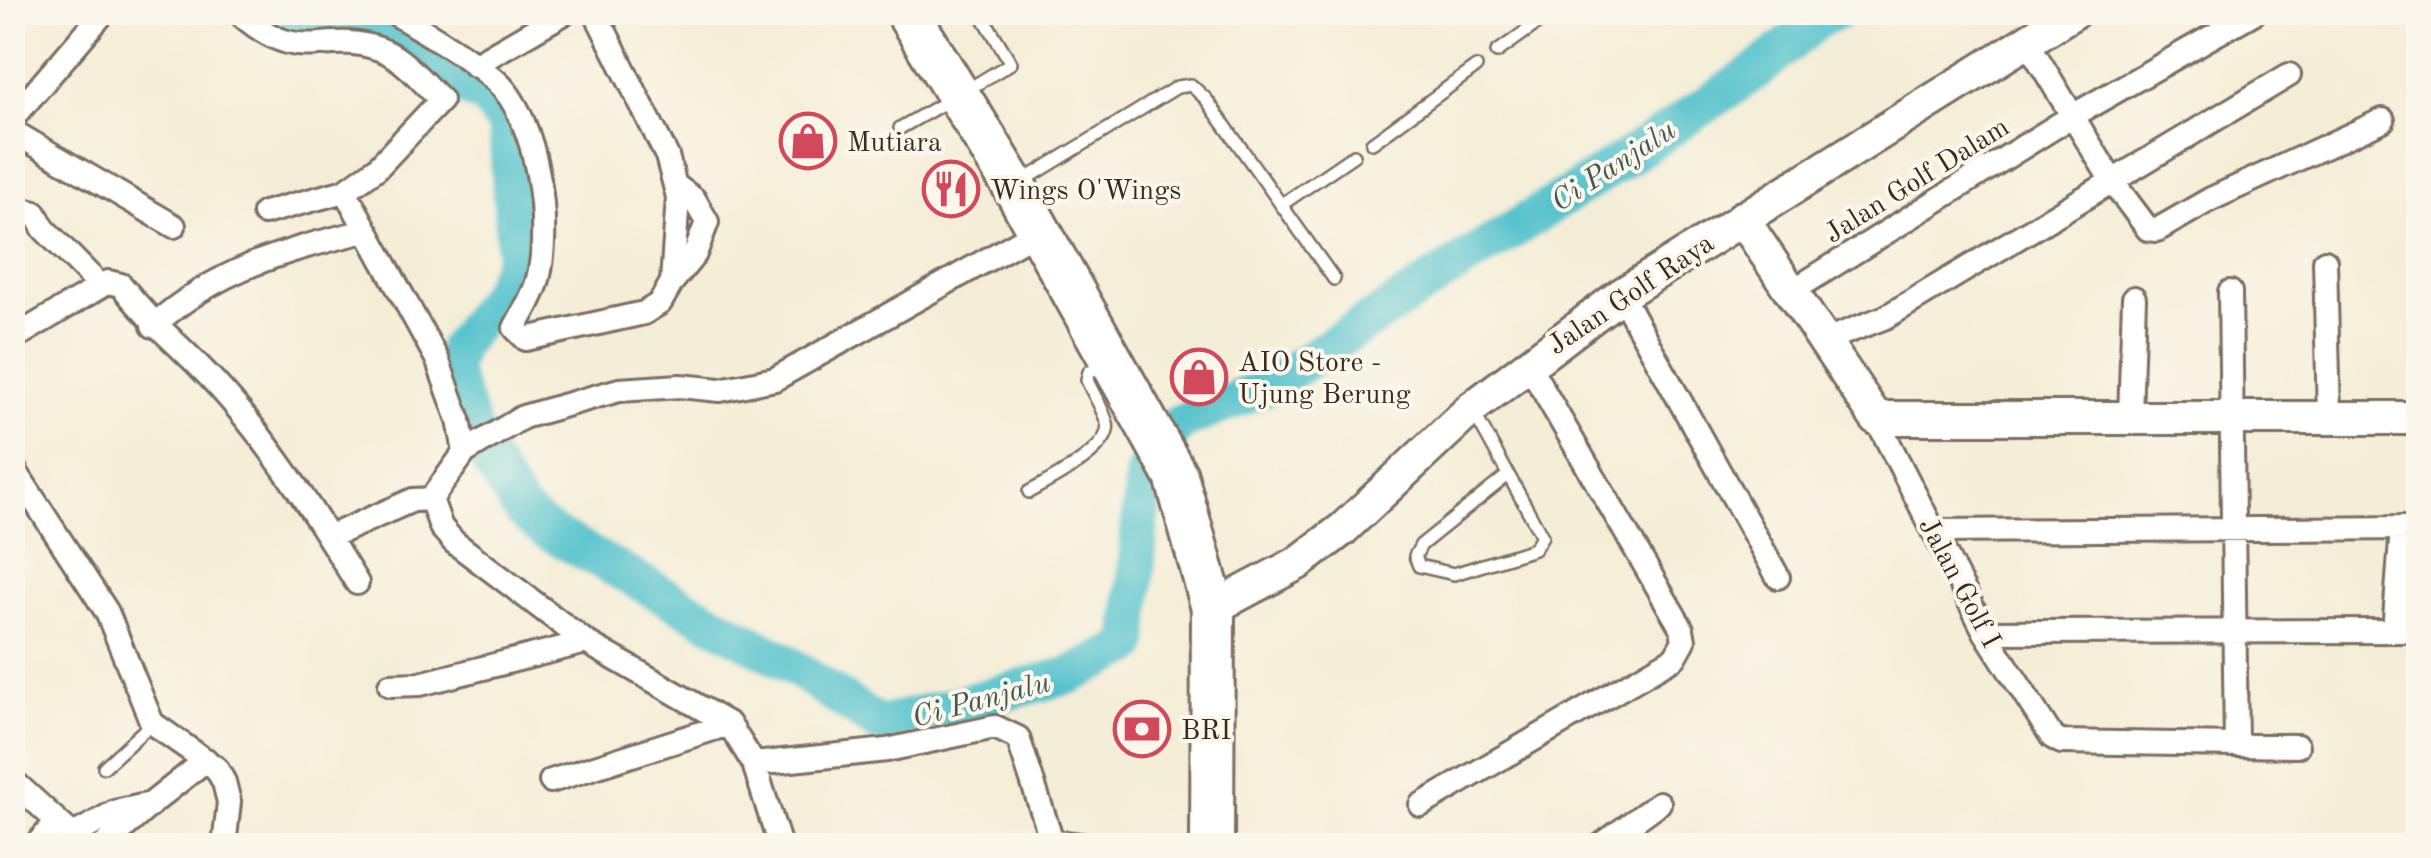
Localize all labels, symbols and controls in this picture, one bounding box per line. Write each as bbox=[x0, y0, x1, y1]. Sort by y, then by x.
shop icon: Mutiara bbox=[778, 111, 838, 171]
street label: Jalan Golf Dalam bbox=[1821, 114, 2015, 249]
water label: Ci Panjalu bbox=[1546, 115, 1682, 218]
place label: Mutiara bbox=[847, 130, 942, 158]
restaurant icon: Wings O'Wings bbox=[921, 159, 981, 219]
place label: Wings O'Wings bbox=[990, 178, 1181, 206]
street label: Jalan Golf Raya bbox=[1544, 230, 1720, 361]
shop icon: AIO Store - Ujung Berung bbox=[1169, 347, 1229, 407]
place label: AIO Store - Ujung Berung bbox=[1238, 350, 1411, 410]
street label: Jalan Golf I bbox=[1912, 514, 2004, 653]
water label: Ci Panjalu bbox=[909, 668, 1054, 734]
bank icon: BRI bbox=[1112, 699, 1172, 759]
place label: BRI bbox=[1181, 718, 1231, 746]

